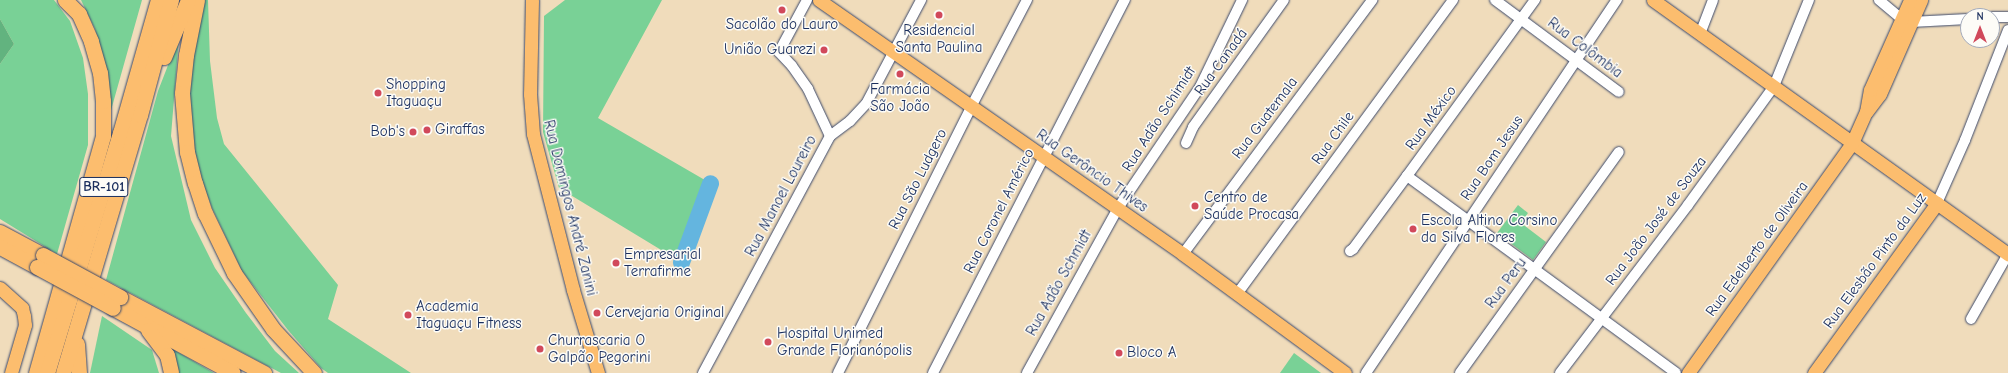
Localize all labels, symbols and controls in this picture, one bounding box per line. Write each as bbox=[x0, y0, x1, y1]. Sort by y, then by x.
marker: Sacolão do Lauro bbox=[777, 5, 787, 15]
north arrow bbox=[1960, 8, 2000, 48]
marker: Residencial Santa Paulina bbox=[934, 10, 944, 20]
text: N bbox=[1976, 10, 1984, 23]
street label: Rua Colômbia bbox=[1544, 14, 1626, 82]
place label: Sacolão do Lauro bbox=[726, 16, 838, 34]
place label: Residencial Santa Paulina bbox=[896, 21, 982, 56]
street label: Rua Canadá bbox=[1191, 25, 1251, 99]
place label: União Guarezi bbox=[724, 41, 816, 59]
marker: União Guarezi bbox=[819, 45, 829, 55]
street label: Rua Adão Schimidt bbox=[1118, 63, 1200, 175]
marker: Farmácia São João bbox=[895, 69, 905, 79]
street label: Rua Guatemala bbox=[1228, 73, 1302, 163]
place label: Shopping Itaguaçu bbox=[386, 75, 446, 110]
place label: Farmácia São João bbox=[870, 80, 930, 115]
street label: Rua México bbox=[1402, 82, 1460, 154]
marker: Shopping Itaguaçu bbox=[373, 88, 383, 98]
street label: Rua Chile bbox=[1308, 108, 1358, 168]
street label: Rua Bom Jesus bbox=[1457, 112, 1527, 204]
street label: Rua Domingos André Zanini bbox=[539, 118, 601, 298]
place label: Giraffas bbox=[435, 121, 485, 139]
place label: Bob's bbox=[371, 123, 405, 141]
marker: Giraffas bbox=[422, 125, 432, 135]
street label: Rua São Ludgero bbox=[885, 126, 951, 232]
street label: Rua Gerôncio Thives bbox=[1033, 126, 1151, 216]
marker: Bob's bbox=[408, 127, 418, 137]
street label: Rua Manoel Loureiro bbox=[741, 132, 821, 260]
street label: Rua Coronel Américo bbox=[960, 146, 1038, 276]
street label: Rua João José de Souza bbox=[1602, 153, 1710, 289]
road number: BR-101 bbox=[79, 175, 129, 199]
street label: Rua Edelberto de Oliveira bbox=[1702, 178, 1812, 320]
place label: Centro de Saúde Procasa bbox=[1204, 188, 1299, 223]
street label: Rua Elesbão Pinto da Luz bbox=[1820, 190, 1930, 332]
marker: Centro de Saúde Procasa bbox=[1189, 200, 1201, 212]
place label: Escola Altino Corsino da Silva Flores bbox=[1421, 211, 1557, 246]
marker: Escola Altino Corsino da Silva Flores bbox=[1408, 224, 1418, 234]
street label: Rua Adão Schmidt bbox=[1022, 227, 1096, 339]
place label: Empresarial Terrafirme bbox=[624, 245, 701, 280]
street label: Rua Peru bbox=[1482, 254, 1530, 312]
marker: Empresarial Terrafirme bbox=[611, 258, 621, 268]
place label: Academia Itaguaçu Fitness bbox=[416, 297, 521, 332]
place label: Cervejaria Original bbox=[605, 304, 724, 322]
marker: Cervejaria Original bbox=[592, 308, 602, 318]
marker: Academia Itaguaçu Fitness bbox=[403, 310, 413, 320]
place label: Hospital Unimed Grande Florianópolis bbox=[777, 324, 912, 359]
place label: Churrascaria O Galpão Pegorini bbox=[548, 331, 651, 366]
marker: Hospital Unimed Grande Florianópolis bbox=[762, 336, 774, 348]
marker: Churrascaria O Galpão Pegorini bbox=[535, 344, 545, 354]
place label: Bloco A bbox=[1127, 344, 1176, 362]
marker: Bloco A bbox=[1114, 348, 1124, 358]

